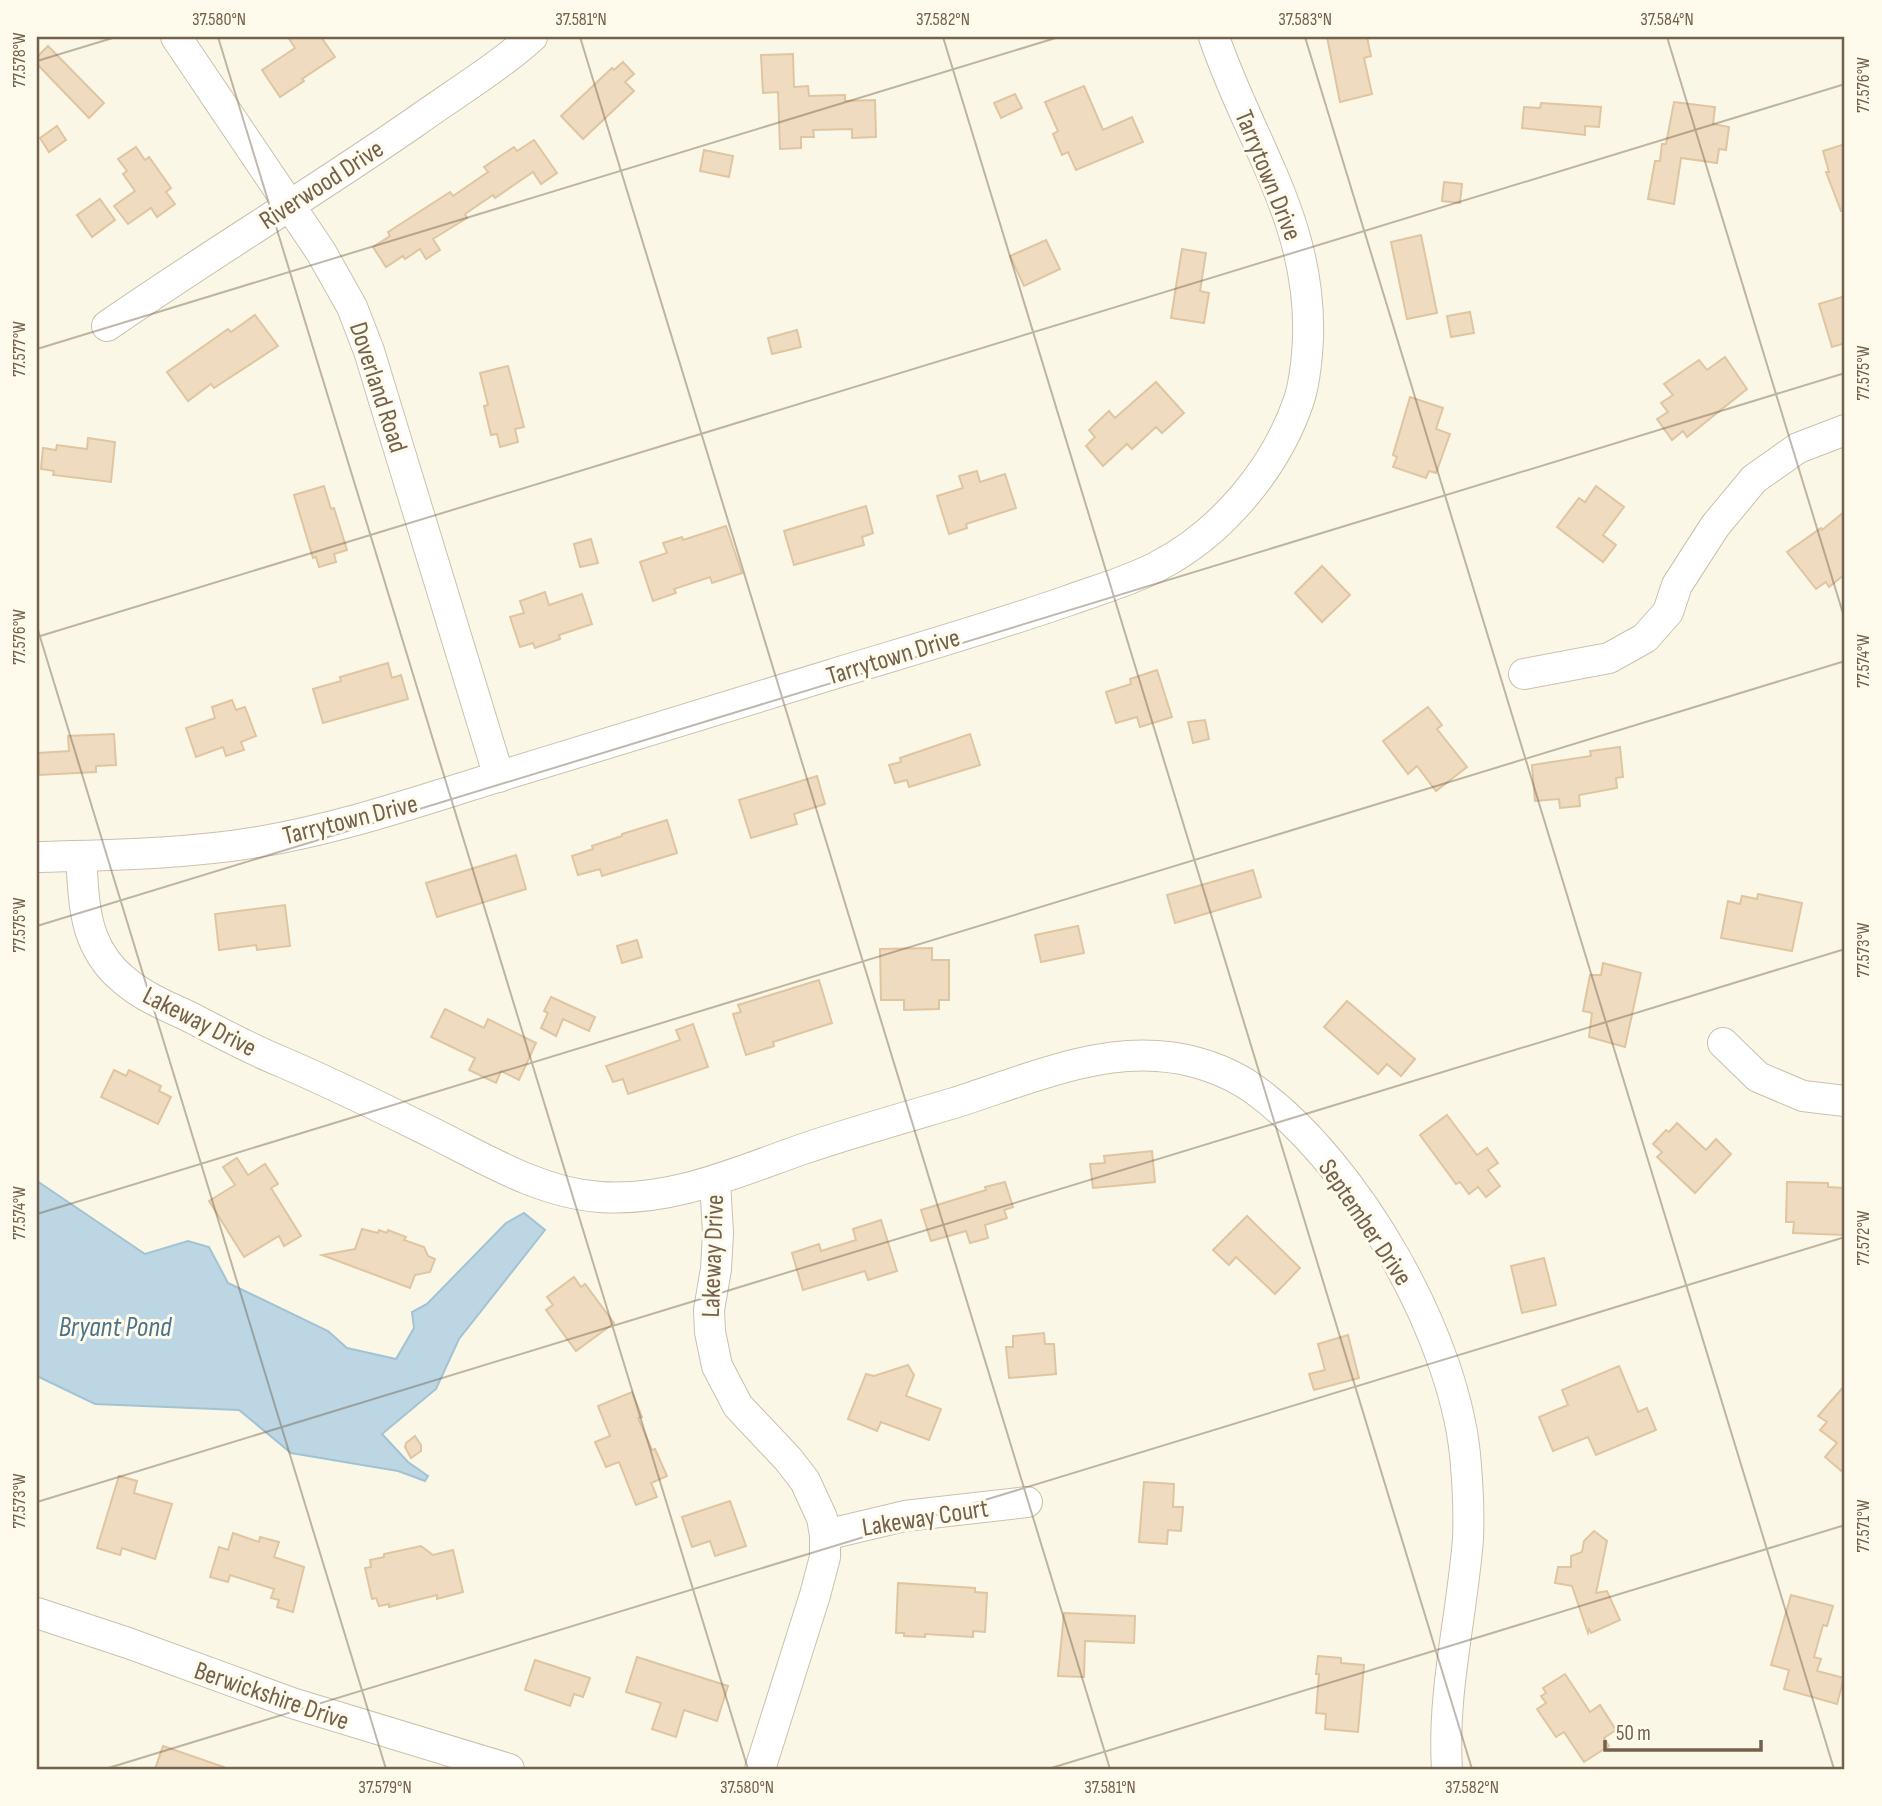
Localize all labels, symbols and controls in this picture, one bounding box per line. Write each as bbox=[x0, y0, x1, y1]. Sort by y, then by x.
text: 37.580°N bbox=[192, 9, 246, 30]
text: 37.581°N bbox=[555, 9, 607, 30]
text: 37.582°N bbox=[916, 9, 970, 30]
text: 37.583°N bbox=[1278, 9, 1332, 30]
text: 37.584°N bbox=[1640, 9, 1694, 30]
text: 77.578°W bbox=[9, 32, 30, 88]
text: 77.576°W bbox=[1853, 57, 1874, 113]
street label: Tarrytown Drive bbox=[1227, 106, 1308, 245]
street label: Riverwood Drive bbox=[254, 134, 390, 237]
street label: Doverland Road bbox=[342, 318, 413, 457]
text: 77.577°W bbox=[9, 321, 30, 377]
text: 77.575°W bbox=[1853, 345, 1874, 400]
text: 77.576°W bbox=[9, 609, 30, 665]
street label: Tarrytown Drive bbox=[823, 622, 964, 692]
text: 77.574°W bbox=[1853, 634, 1874, 688]
street label: Tarrytown Drive bbox=[280, 789, 421, 852]
text: 77.575°W bbox=[9, 897, 30, 952]
text: 77.573°W bbox=[1853, 922, 1874, 978]
street label: Lakeway Drive bbox=[137, 981, 261, 1064]
street label: September Drive bbox=[1311, 1154, 1418, 1292]
text: 77.574°W bbox=[9, 1186, 30, 1240]
street label: Lakeway Drive bbox=[696, 1194, 731, 1318]
text: 77.572°W bbox=[1853, 1210, 1874, 1265]
water label: Bryant Pond bbox=[59, 1311, 173, 1344]
text: 77.573°W bbox=[9, 1473, 30, 1529]
street label: Lakeway Court bbox=[860, 1493, 991, 1544]
text: 77.571°W bbox=[1853, 1499, 1874, 1553]
street label: Berwickshire Drive bbox=[190, 1655, 353, 1737]
scale bar bbox=[1605, 1708, 1761, 1752]
text: 50 m bbox=[1616, 1721, 1651, 1746]
text: 37.579°N bbox=[358, 1777, 412, 1798]
text: 37.580°N bbox=[720, 1777, 774, 1798]
text: 37.581°N bbox=[1084, 1777, 1136, 1798]
text: 37.582°N bbox=[1445, 1777, 1499, 1798]

